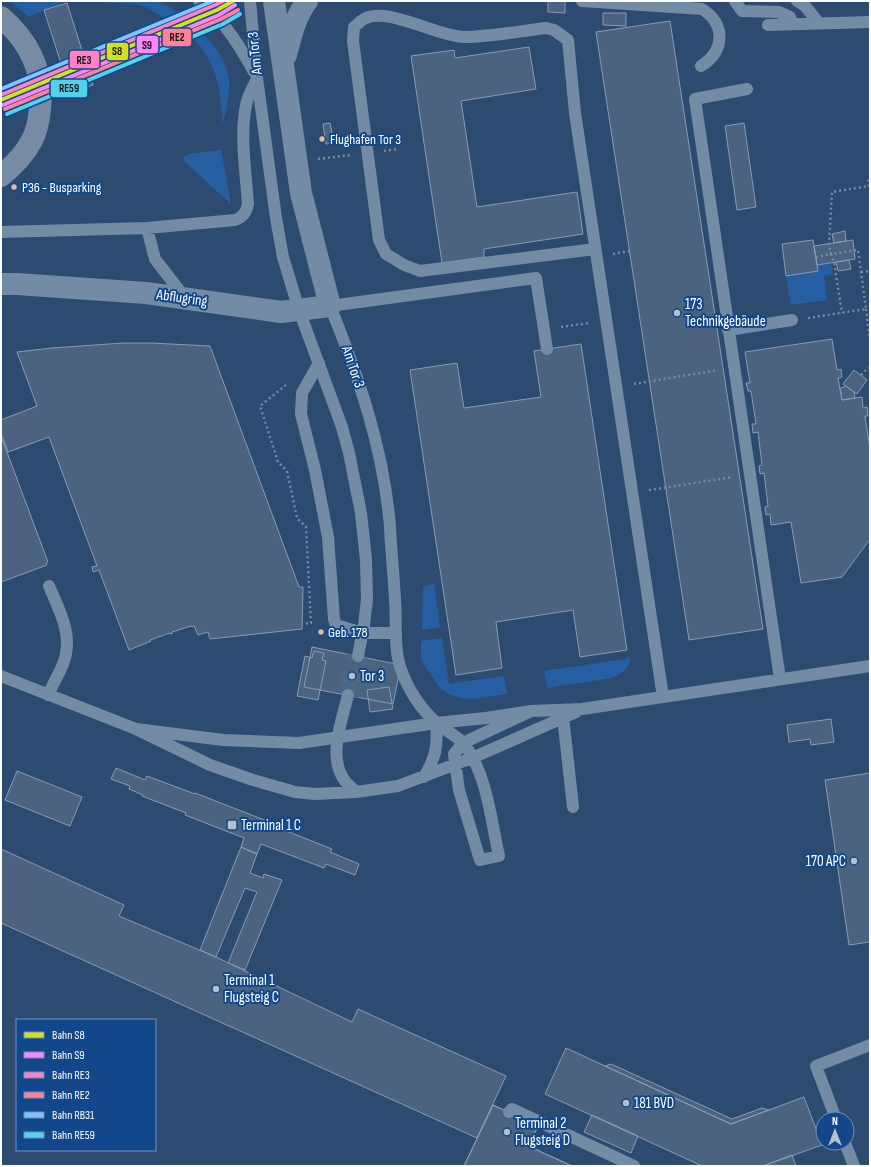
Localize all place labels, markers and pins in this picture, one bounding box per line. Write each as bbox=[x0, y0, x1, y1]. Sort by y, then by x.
place label: Flughafen Tor 3 bbox=[330, 131, 401, 148]
marker: Flughafen Tor 3 bbox=[317, 134, 327, 144]
place label: P36 - Busparking bbox=[22, 179, 102, 196]
marker: P36 - Busparking bbox=[9, 182, 19, 192]
place label: 173 Technikgebäude bbox=[685, 295, 766, 331]
marker: 173 Technikgebäude bbox=[672, 308, 682, 318]
place label: Geb. 178 bbox=[328, 624, 368, 641]
marker: Geb. 178 bbox=[316, 627, 326, 637]
place label: Tor 3 bbox=[360, 667, 384, 686]
marker: Tor 3 bbox=[347, 671, 357, 681]
place label: Terminal 1 C bbox=[241, 816, 301, 835]
marker: Terminal 1 C bbox=[226, 819, 238, 831]
place label: 170 APC bbox=[806, 852, 846, 871]
marker: 170 APC bbox=[849, 856, 859, 866]
place label: Terminal 1 Flugsteig C bbox=[224, 971, 279, 1007]
marker: Terminal 1 Flugsteig C bbox=[211, 984, 221, 994]
place label: 181 BVD bbox=[634, 1094, 674, 1113]
marker: 181 BVD bbox=[621, 1098, 631, 1108]
place label: Terminal 2 Flugsteig D bbox=[515, 1114, 570, 1150]
marker: Terminal 2 Flugsteig D bbox=[502, 1127, 512, 1137]

